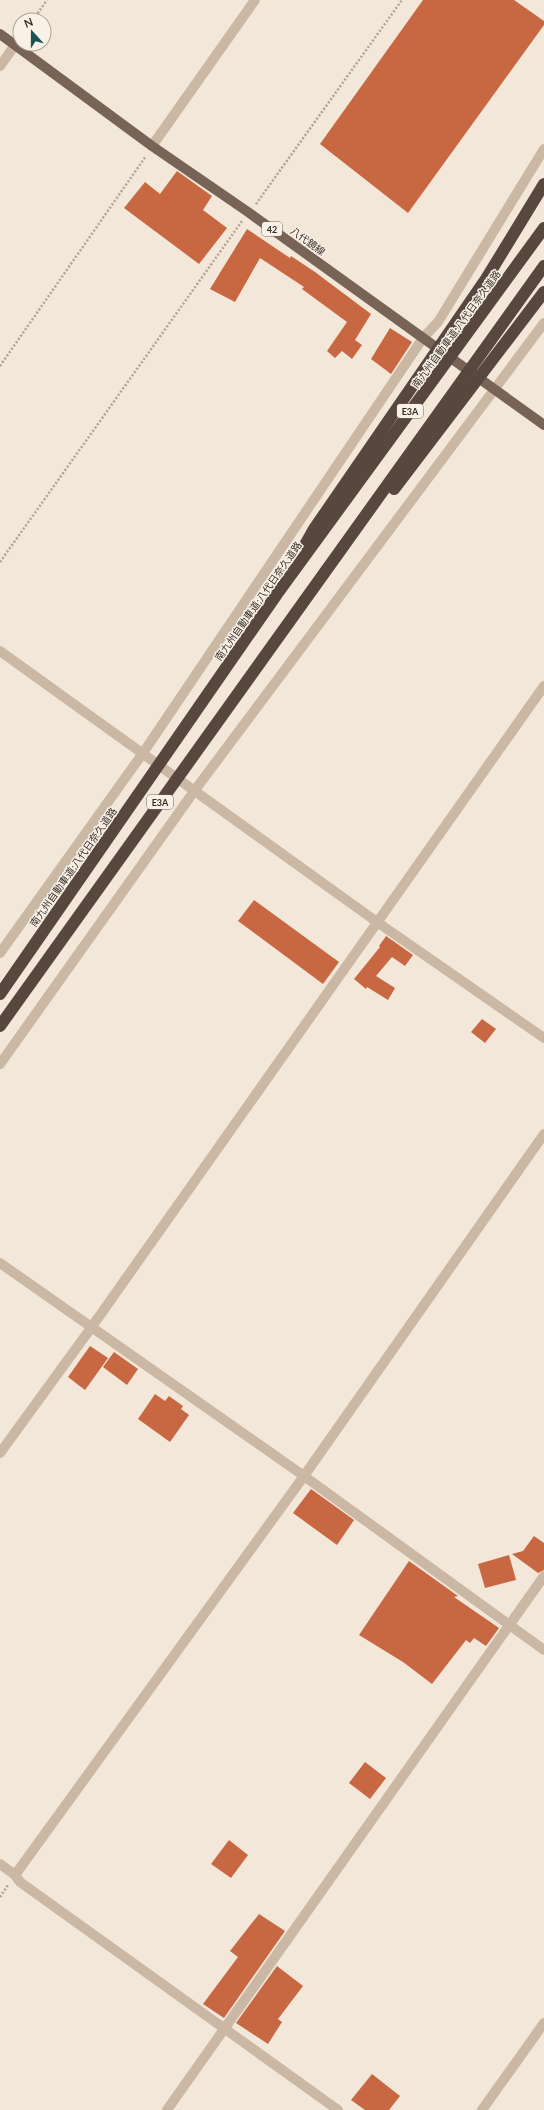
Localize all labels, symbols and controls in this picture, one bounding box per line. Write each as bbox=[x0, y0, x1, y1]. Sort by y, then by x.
north arrow bbox=[12, 12, 52, 52]
text: N bbox=[22, 15, 35, 30]
road number: 42 bbox=[262, 222, 282, 236]
street label: 八代鏡線 bbox=[288, 224, 328, 258]
street label: 南九州自動車道;八代日奈久道路 bbox=[409, 268, 503, 390]
road number: E3A bbox=[397, 404, 423, 418]
street label: 南九州自動車道;八代日奈久道路 bbox=[212, 539, 304, 663]
road number: E3A bbox=[147, 795, 173, 809]
street label: 南九州自動車道;八代日奈久道路 bbox=[27, 805, 119, 929]

